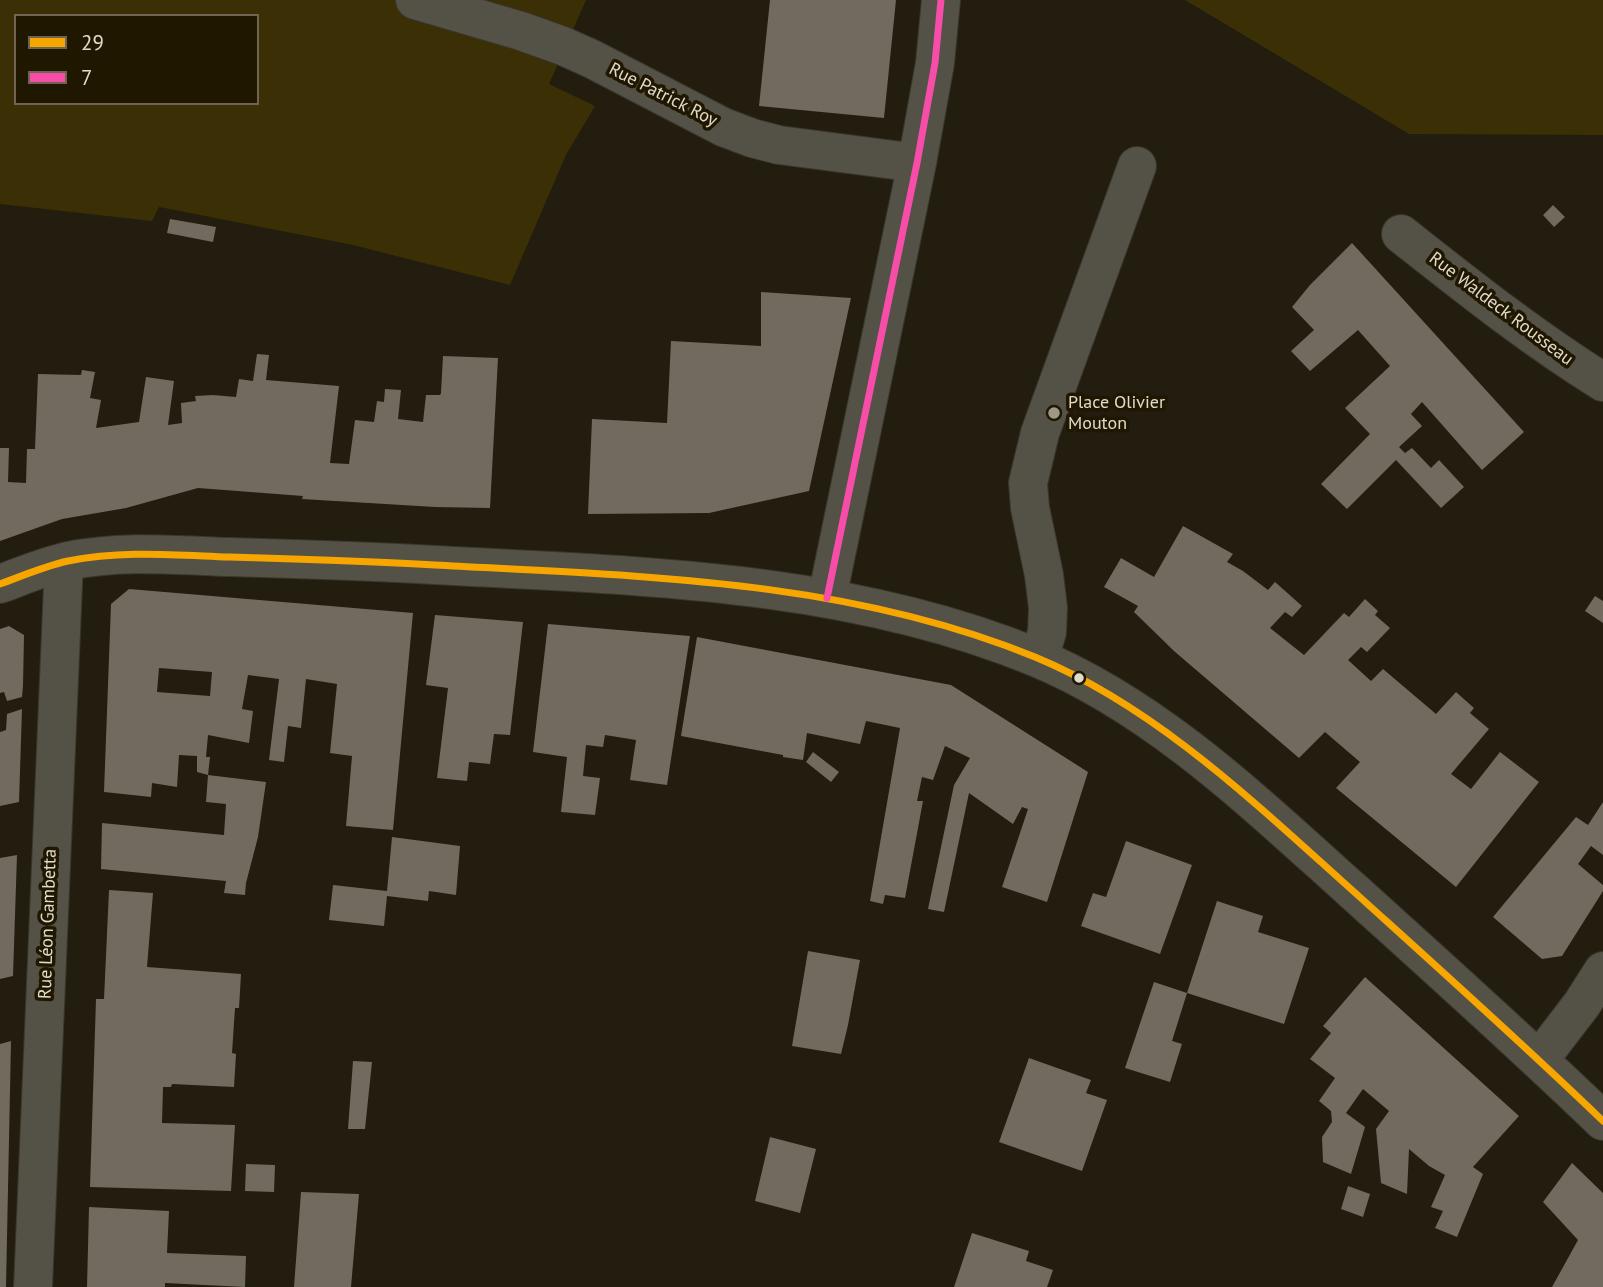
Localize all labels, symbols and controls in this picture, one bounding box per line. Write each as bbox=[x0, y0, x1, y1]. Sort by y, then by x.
legend bbox=[14, 14, 259, 105]
text: 29 bbox=[81, 29, 104, 56]
street label: Rue Patrick Roy bbox=[605, 58, 721, 132]
text: 7 bbox=[81, 64, 92, 91]
street label: Rue Waldeck Rousseau bbox=[1425, 248, 1577, 370]
place label: Place Olivier Mouton bbox=[1068, 392, 1165, 434]
marker: Place Olivier Mouton bbox=[1046, 405, 1062, 421]
unlabelled marker bbox=[1072, 671, 1086, 685]
street label: Rue Léon Gambetta bbox=[35, 849, 61, 999]

